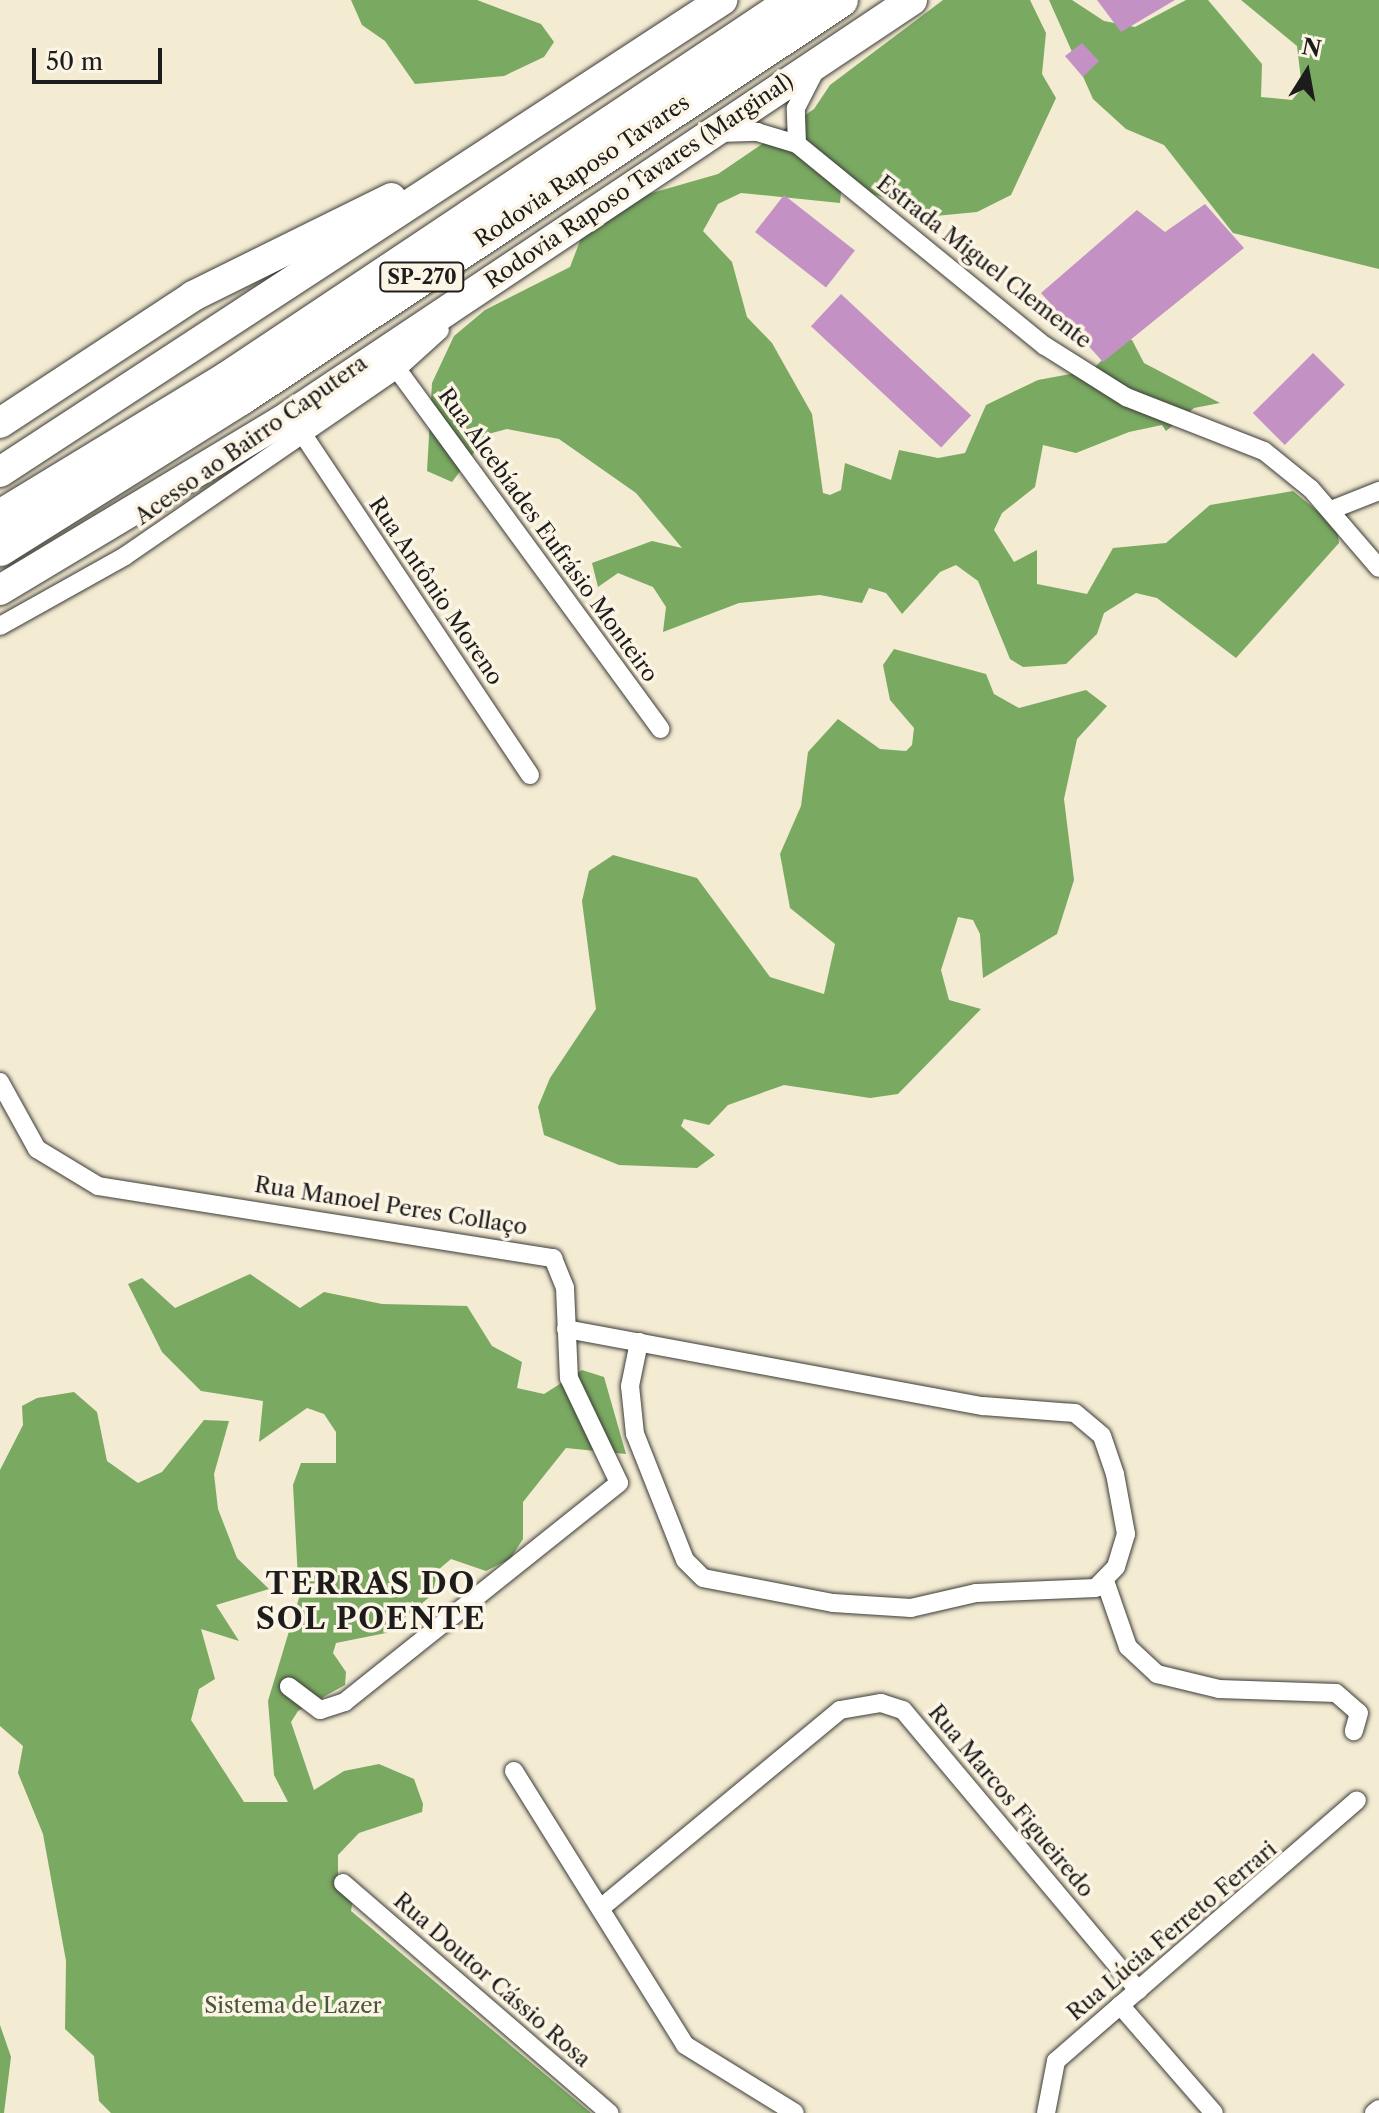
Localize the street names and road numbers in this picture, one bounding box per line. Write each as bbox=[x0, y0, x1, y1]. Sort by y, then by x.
street label: Rodovia Raposo Tavares (Marginal) bbox=[480, 68, 798, 294]
street label: Rodovia Raposo Tavares bbox=[469, 89, 695, 253]
street label: Estrada Miguel Clemente bbox=[871, 170, 1097, 354]
road number: SP-270 bbox=[378, 261, 466, 293]
street label: Acesso ao Bairro Caputera bbox=[130, 350, 372, 530]
street label: Rua Alcebíades Eufrásio Monteiro bbox=[432, 383, 664, 687]
street label: Rua Antônio Moreno bbox=[363, 492, 509, 690]
street label: Rua Manoel Peres Collaço bbox=[253, 1171, 529, 1241]
street label: Rua Marcos Figueiredo bbox=[923, 1699, 1099, 1903]
street label: Rua Lúcia Ferreto Ferrari bbox=[1062, 1836, 1282, 2026]
street label: Rua Doutor Cássio Rosa bbox=[388, 1887, 596, 2073]

